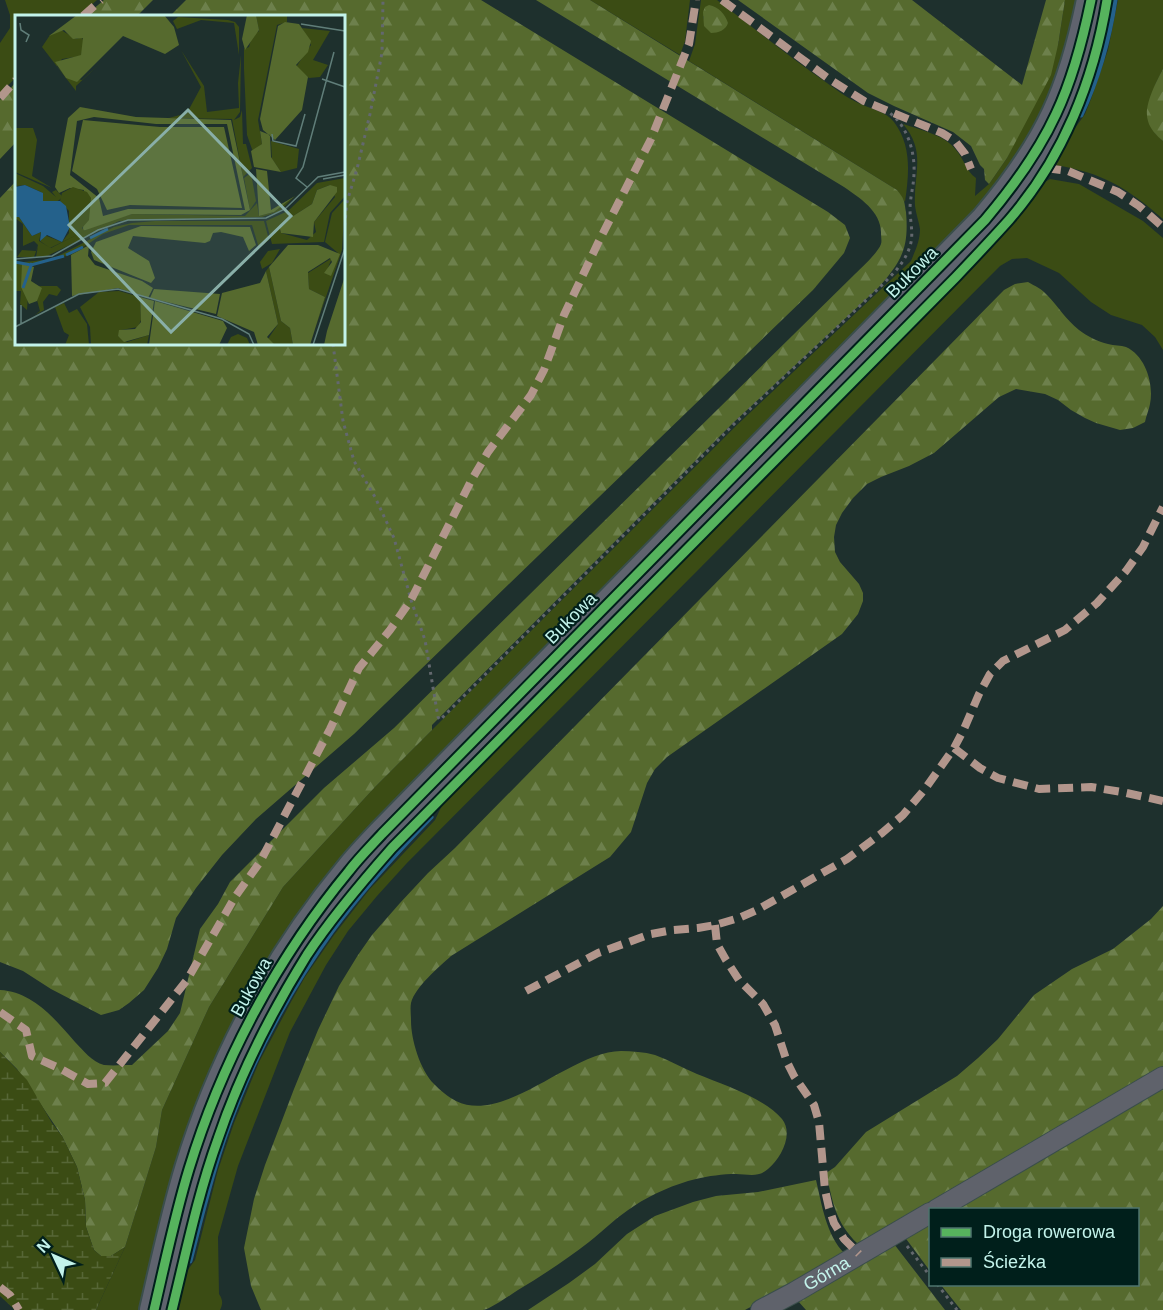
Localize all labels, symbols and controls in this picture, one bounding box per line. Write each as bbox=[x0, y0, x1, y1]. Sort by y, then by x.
inset map bbox=[15, 15, 345, 345]
street label: Bukowa bbox=[882, 242, 942, 302]
street label: Bukowa bbox=[541, 588, 601, 648]
street label: Bukowa bbox=[227, 953, 276, 1020]
legend bbox=[929, 1208, 1139, 1286]
text: Droga rowerowa bbox=[983, 1222, 1116, 1242]
north arrow bbox=[24, 1226, 84, 1286]
text: N bbox=[33, 1236, 54, 1256]
text: Ścieżka bbox=[983, 1251, 1047, 1272]
street label: Górna bbox=[800, 1252, 854, 1295]

